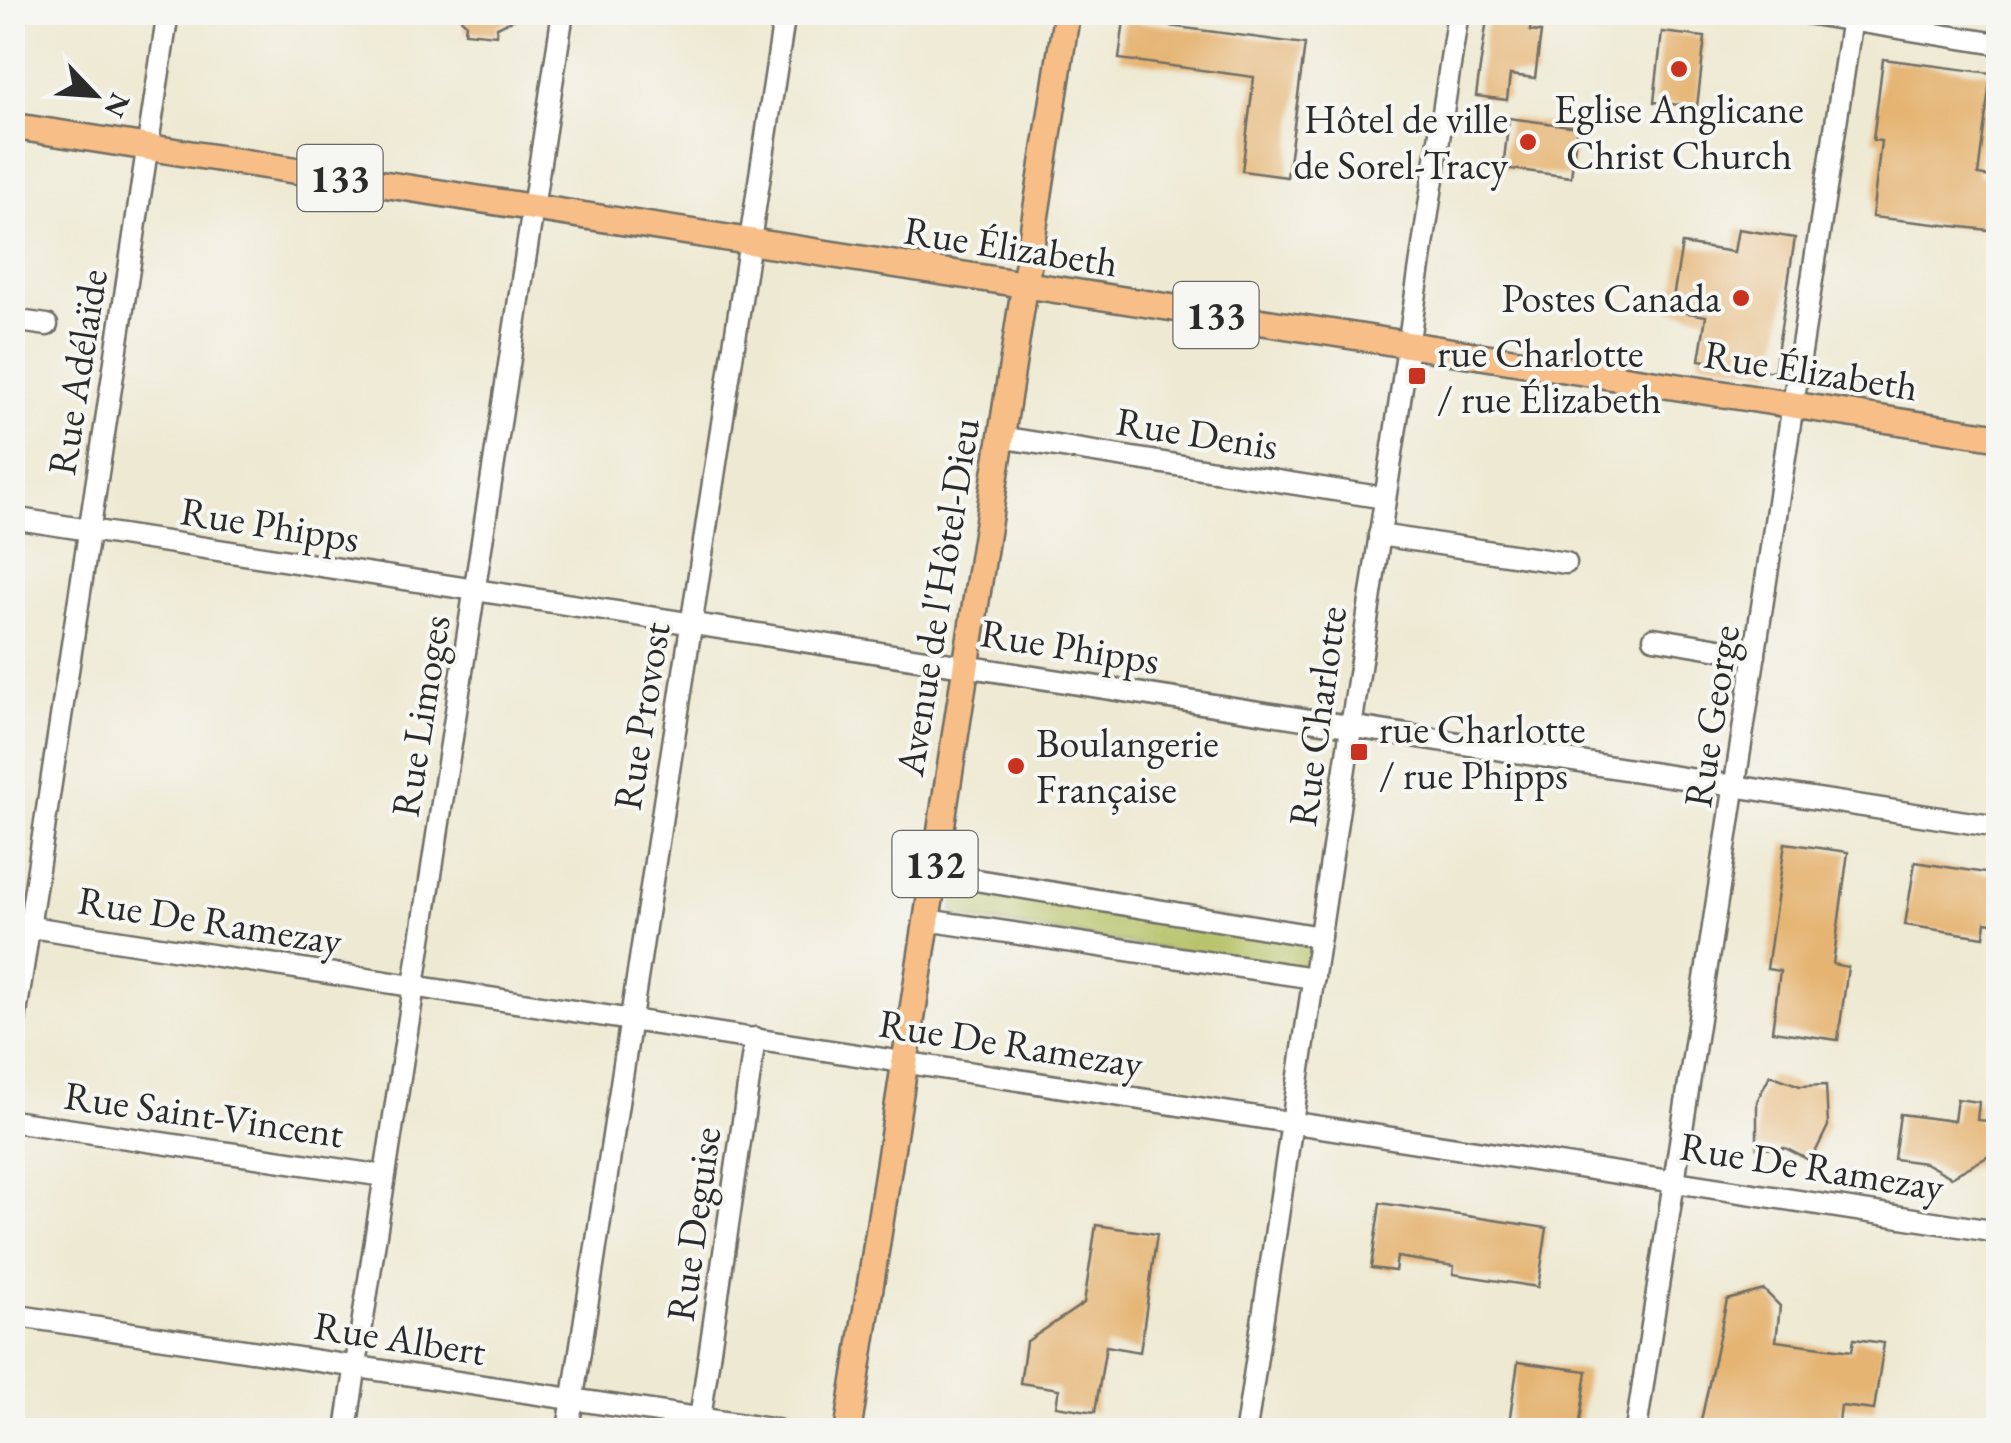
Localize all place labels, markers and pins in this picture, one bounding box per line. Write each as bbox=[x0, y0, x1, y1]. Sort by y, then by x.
marker: Eglise Anglicane Christ Church bbox=[1668, 58, 1690, 80]
place label: Eglise Anglicane Christ Church bbox=[1554, 83, 1804, 181]
place label: Hôtel de ville de Sorel-Tracy bbox=[1294, 93, 1508, 191]
marker: Hôtel de ville de Sorel-Tracy bbox=[1517, 131, 1539, 153]
place label: Postes Canada bbox=[1501, 272, 1721, 324]
marker: Postes Canada bbox=[1730, 287, 1752, 309]
place label: rue Charlotte / rue Élizabeth bbox=[1437, 327, 1661, 425]
marker: rue Charlotte / rue Élizabeth bbox=[1406, 365, 1428, 387]
place label: rue Charlotte / rue Phipps bbox=[1379, 703, 1585, 801]
place label: Boulangerie Française bbox=[1036, 717, 1219, 815]
marker: rue Charlotte / rue Phipps bbox=[1348, 741, 1370, 763]
marker: Boulangerie Française bbox=[1005, 755, 1027, 777]

